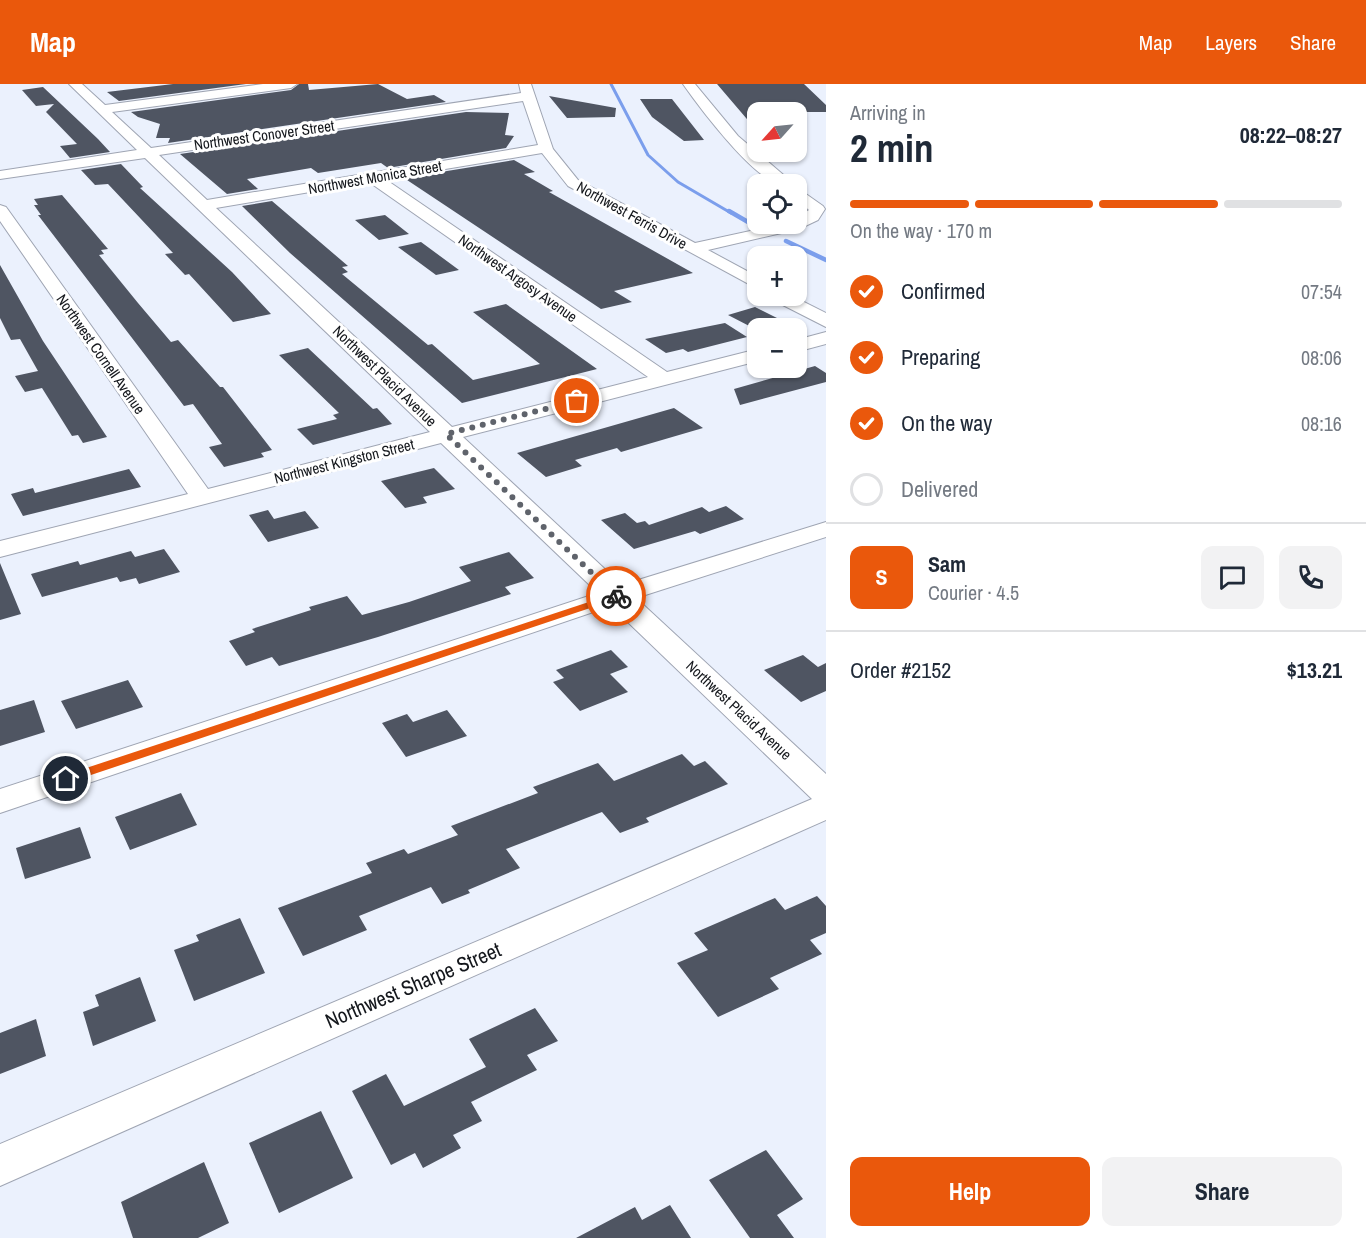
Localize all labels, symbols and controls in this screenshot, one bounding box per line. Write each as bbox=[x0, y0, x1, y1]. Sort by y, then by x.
text: Map bbox=[30, 23, 76, 61]
text: Map bbox=[1139, 28, 1172, 57]
text: Layers bbox=[1205, 28, 1257, 57]
text: Share bbox=[1290, 28, 1336, 57]
text: Arriving in bbox=[850, 99, 926, 126]
north arrow bbox=[747, 102, 807, 162]
map controls bbox=[747, 102, 807, 378]
street label: Northwest Conover Street bbox=[192, 115, 336, 155]
text: 08:22–08:27 bbox=[1240, 120, 1342, 150]
text: 2 min bbox=[850, 122, 934, 174]
street label: Northwest Monica Street bbox=[307, 155, 444, 199]
button: locate bbox=[747, 174, 807, 234]
street label: Northwest Ferris Drive bbox=[573, 176, 691, 254]
text: On the way · 170 m bbox=[850, 217, 992, 244]
street label: Northwest Argosy Avenue bbox=[454, 229, 582, 327]
button: + bbox=[747, 246, 807, 306]
icon: check bbox=[850, 275, 883, 308]
text: Confirmed bbox=[901, 276, 985, 306]
text: 07:54 bbox=[1301, 278, 1342, 305]
street label: Northwest Cornell Avenue bbox=[52, 290, 150, 418]
button: − bbox=[747, 318, 807, 378]
street label: Northwest Placid Avenue bbox=[328, 321, 442, 431]
icon: check bbox=[850, 341, 883, 374]
text: Preparing bbox=[901, 342, 980, 372]
text: 08:06 bbox=[1301, 344, 1342, 371]
pin bbox=[551, 375, 602, 426]
icon: bag bbox=[560, 384, 593, 417]
icon: check bbox=[850, 407, 883, 440]
text: On the way bbox=[901, 408, 992, 438]
text: 08:16 bbox=[1301, 410, 1342, 437]
street label: Northwest Kingston Street bbox=[272, 433, 417, 489]
text: Delivered bbox=[901, 474, 978, 504]
button: chat bbox=[1201, 546, 1264, 609]
button: phone bbox=[1279, 546, 1342, 609]
text: Sam bbox=[928, 549, 966, 579]
text: S bbox=[875, 562, 888, 592]
courier bbox=[586, 566, 646, 626]
text: Courier · 4.5 bbox=[928, 579, 1019, 606]
icon: bike bbox=[600, 580, 633, 613]
text: Order #2152 bbox=[850, 655, 951, 685]
text: $13.21 bbox=[1287, 655, 1342, 685]
street label: Northwest Placid Avenue bbox=[682, 656, 796, 765]
pin bbox=[40, 753, 91, 804]
icon: home bbox=[49, 762, 82, 795]
street label: Northwest Sharpe Street bbox=[321, 935, 506, 1035]
button: Help bbox=[850, 1157, 1090, 1226]
button: Share bbox=[1102, 1157, 1342, 1226]

